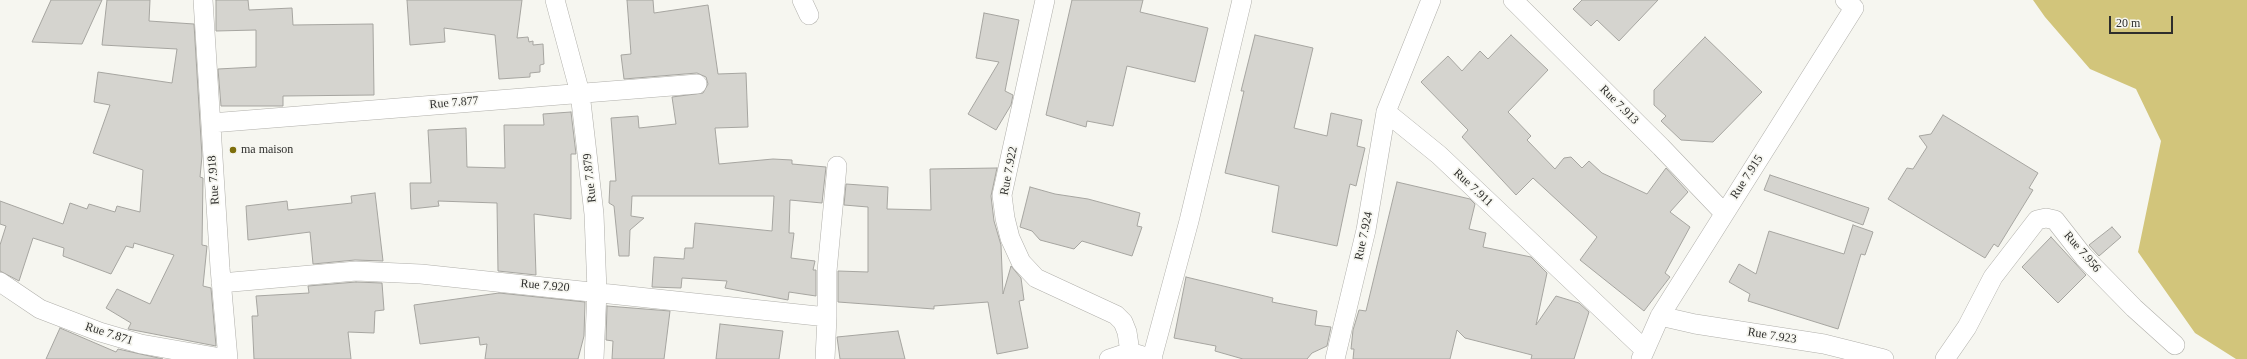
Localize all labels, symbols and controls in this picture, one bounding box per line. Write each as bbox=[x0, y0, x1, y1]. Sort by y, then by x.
scale bar bbox=[2111, 8, 2175, 34]
text: 20 m bbox=[2116, 16, 2140, 30]
street label: Rue 7.913 bbox=[1596, 82, 1642, 128]
street label: Rue 7.877 bbox=[429, 94, 479, 112]
place label: ma maison bbox=[241, 143, 293, 157]
marker: ma maison bbox=[228, 145, 238, 155]
street label: Rue 7.922 bbox=[997, 145, 1021, 197]
street label: Rue 7.915 bbox=[1728, 152, 1766, 202]
street label: Rue 7.879 bbox=[580, 153, 600, 203]
street label: Rue 7.918 bbox=[205, 155, 223, 205]
street label: Rue 7.911 bbox=[1450, 166, 1496, 210]
street label: Rue 7.924 bbox=[1352, 210, 1376, 262]
street label: Rue 7.956 bbox=[2060, 229, 2104, 275]
street label: Rue 7.920 bbox=[520, 277, 570, 295]
street label: Rue 7.871 bbox=[83, 320, 135, 348]
street label: Rue 7.923 bbox=[1747, 325, 1797, 347]

